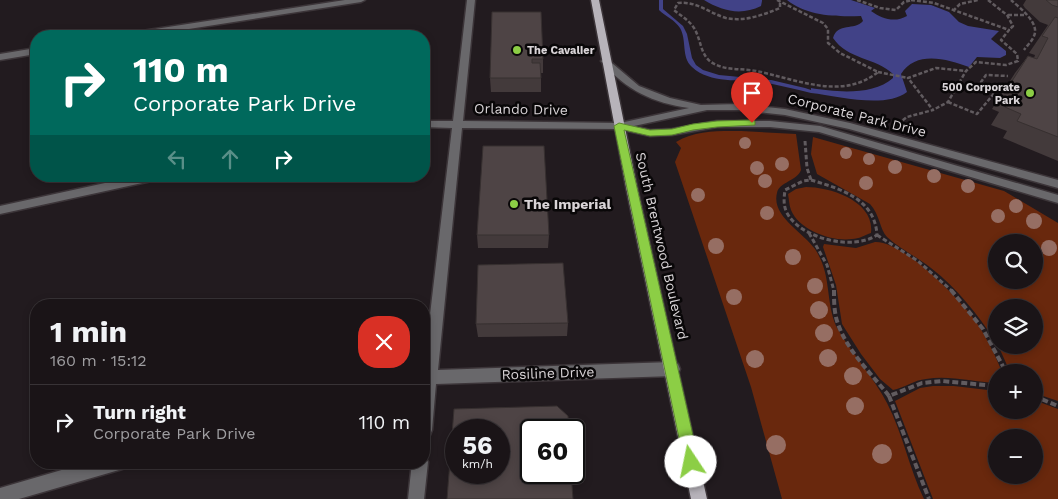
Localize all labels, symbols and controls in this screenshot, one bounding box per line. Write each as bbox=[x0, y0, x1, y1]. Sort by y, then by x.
marker: The Cavalier bbox=[511, 44, 523, 56]
place label: The Cavalier bbox=[527, 44, 595, 57]
text: 110 m bbox=[133, 49, 229, 91]
icon: right bbox=[50, 50, 115, 115]
pin bbox=[731, 72, 773, 123]
icon: arrive bbox=[738, 79, 766, 107]
place label: 500 Corporate Park bbox=[942, 81, 1020, 107]
marker: 500 Corporate Park bbox=[1024, 87, 1036, 99]
street label: Corporate Park Drive bbox=[786, 90, 928, 140]
text: Corporate Park Drive bbox=[133, 91, 356, 116]
street label: Orlando Drive bbox=[474, 100, 568, 118]
icon: left bbox=[163, 145, 191, 173]
icon: ahead bbox=[216, 145, 244, 173]
icon: right bbox=[269, 145, 297, 173]
street label: South Brentwood Boulevard bbox=[633, 151, 691, 341]
place label: The Imperial bbox=[524, 196, 612, 212]
marker: The Imperial bbox=[508, 198, 520, 210]
map controls bbox=[988, 234, 1043, 484]
button: search bbox=[988, 234, 1043, 289]
button: layers bbox=[988, 299, 1043, 354]
text: 1 min bbox=[50, 314, 127, 349]
button: close bbox=[358, 316, 410, 368]
text: 160 m · 15:12 bbox=[50, 351, 147, 370]
street label: Rosiline Drive bbox=[501, 363, 595, 383]
button: + bbox=[988, 364, 1043, 419]
text: Turn right bbox=[93, 401, 186, 424]
icon: right bbox=[50, 408, 78, 436]
text: 110 m bbox=[359, 411, 410, 434]
speed limit sign: 60 bbox=[520, 419, 585, 484]
text: Corporate Park Drive bbox=[93, 424, 255, 443]
button: − bbox=[988, 429, 1043, 484]
text: 56 bbox=[463, 431, 492, 460]
position arrow bbox=[664, 435, 716, 487]
text: km/h bbox=[462, 457, 493, 471]

